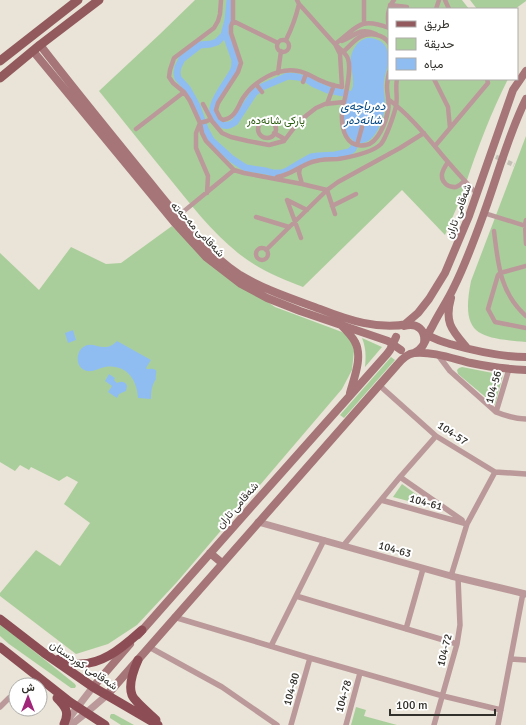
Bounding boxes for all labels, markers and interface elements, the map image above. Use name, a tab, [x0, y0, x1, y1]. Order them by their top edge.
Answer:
legend	[388, 8, 518, 80]
text: طريق	[424, 17, 450, 32]
text: حديقة	[424, 37, 454, 52]
text: مياه	[424, 57, 443, 72]
water label: دەریاچەی شانەدەر	[340, 99, 386, 128]
park label: پارکی شانەدەر	[246, 114, 305, 128]
street label: شەقامی تاران	[443, 182, 475, 240]
street label: شەقامی مەحەتە	[168, 199, 228, 260]
street label: 104-56	[483, 369, 504, 405]
street label: 104-57	[435, 419, 470, 448]
street label: شەقامی تاران	[214, 479, 261, 531]
street label: 104-61	[408, 492, 444, 513]
street label: 104-63	[377, 539, 413, 560]
street label: 104-72	[434, 632, 455, 668]
street label: شەقامی کوردستان	[47, 638, 120, 693]
street label: 104-80	[281, 671, 302, 707]
north arrow	[8, 677, 48, 717]
street label: 104-78	[333, 678, 354, 714]
text: ش	[21, 681, 35, 694]
scale bar	[390, 691, 495, 717]
text: 100 m	[396, 698, 428, 713]

